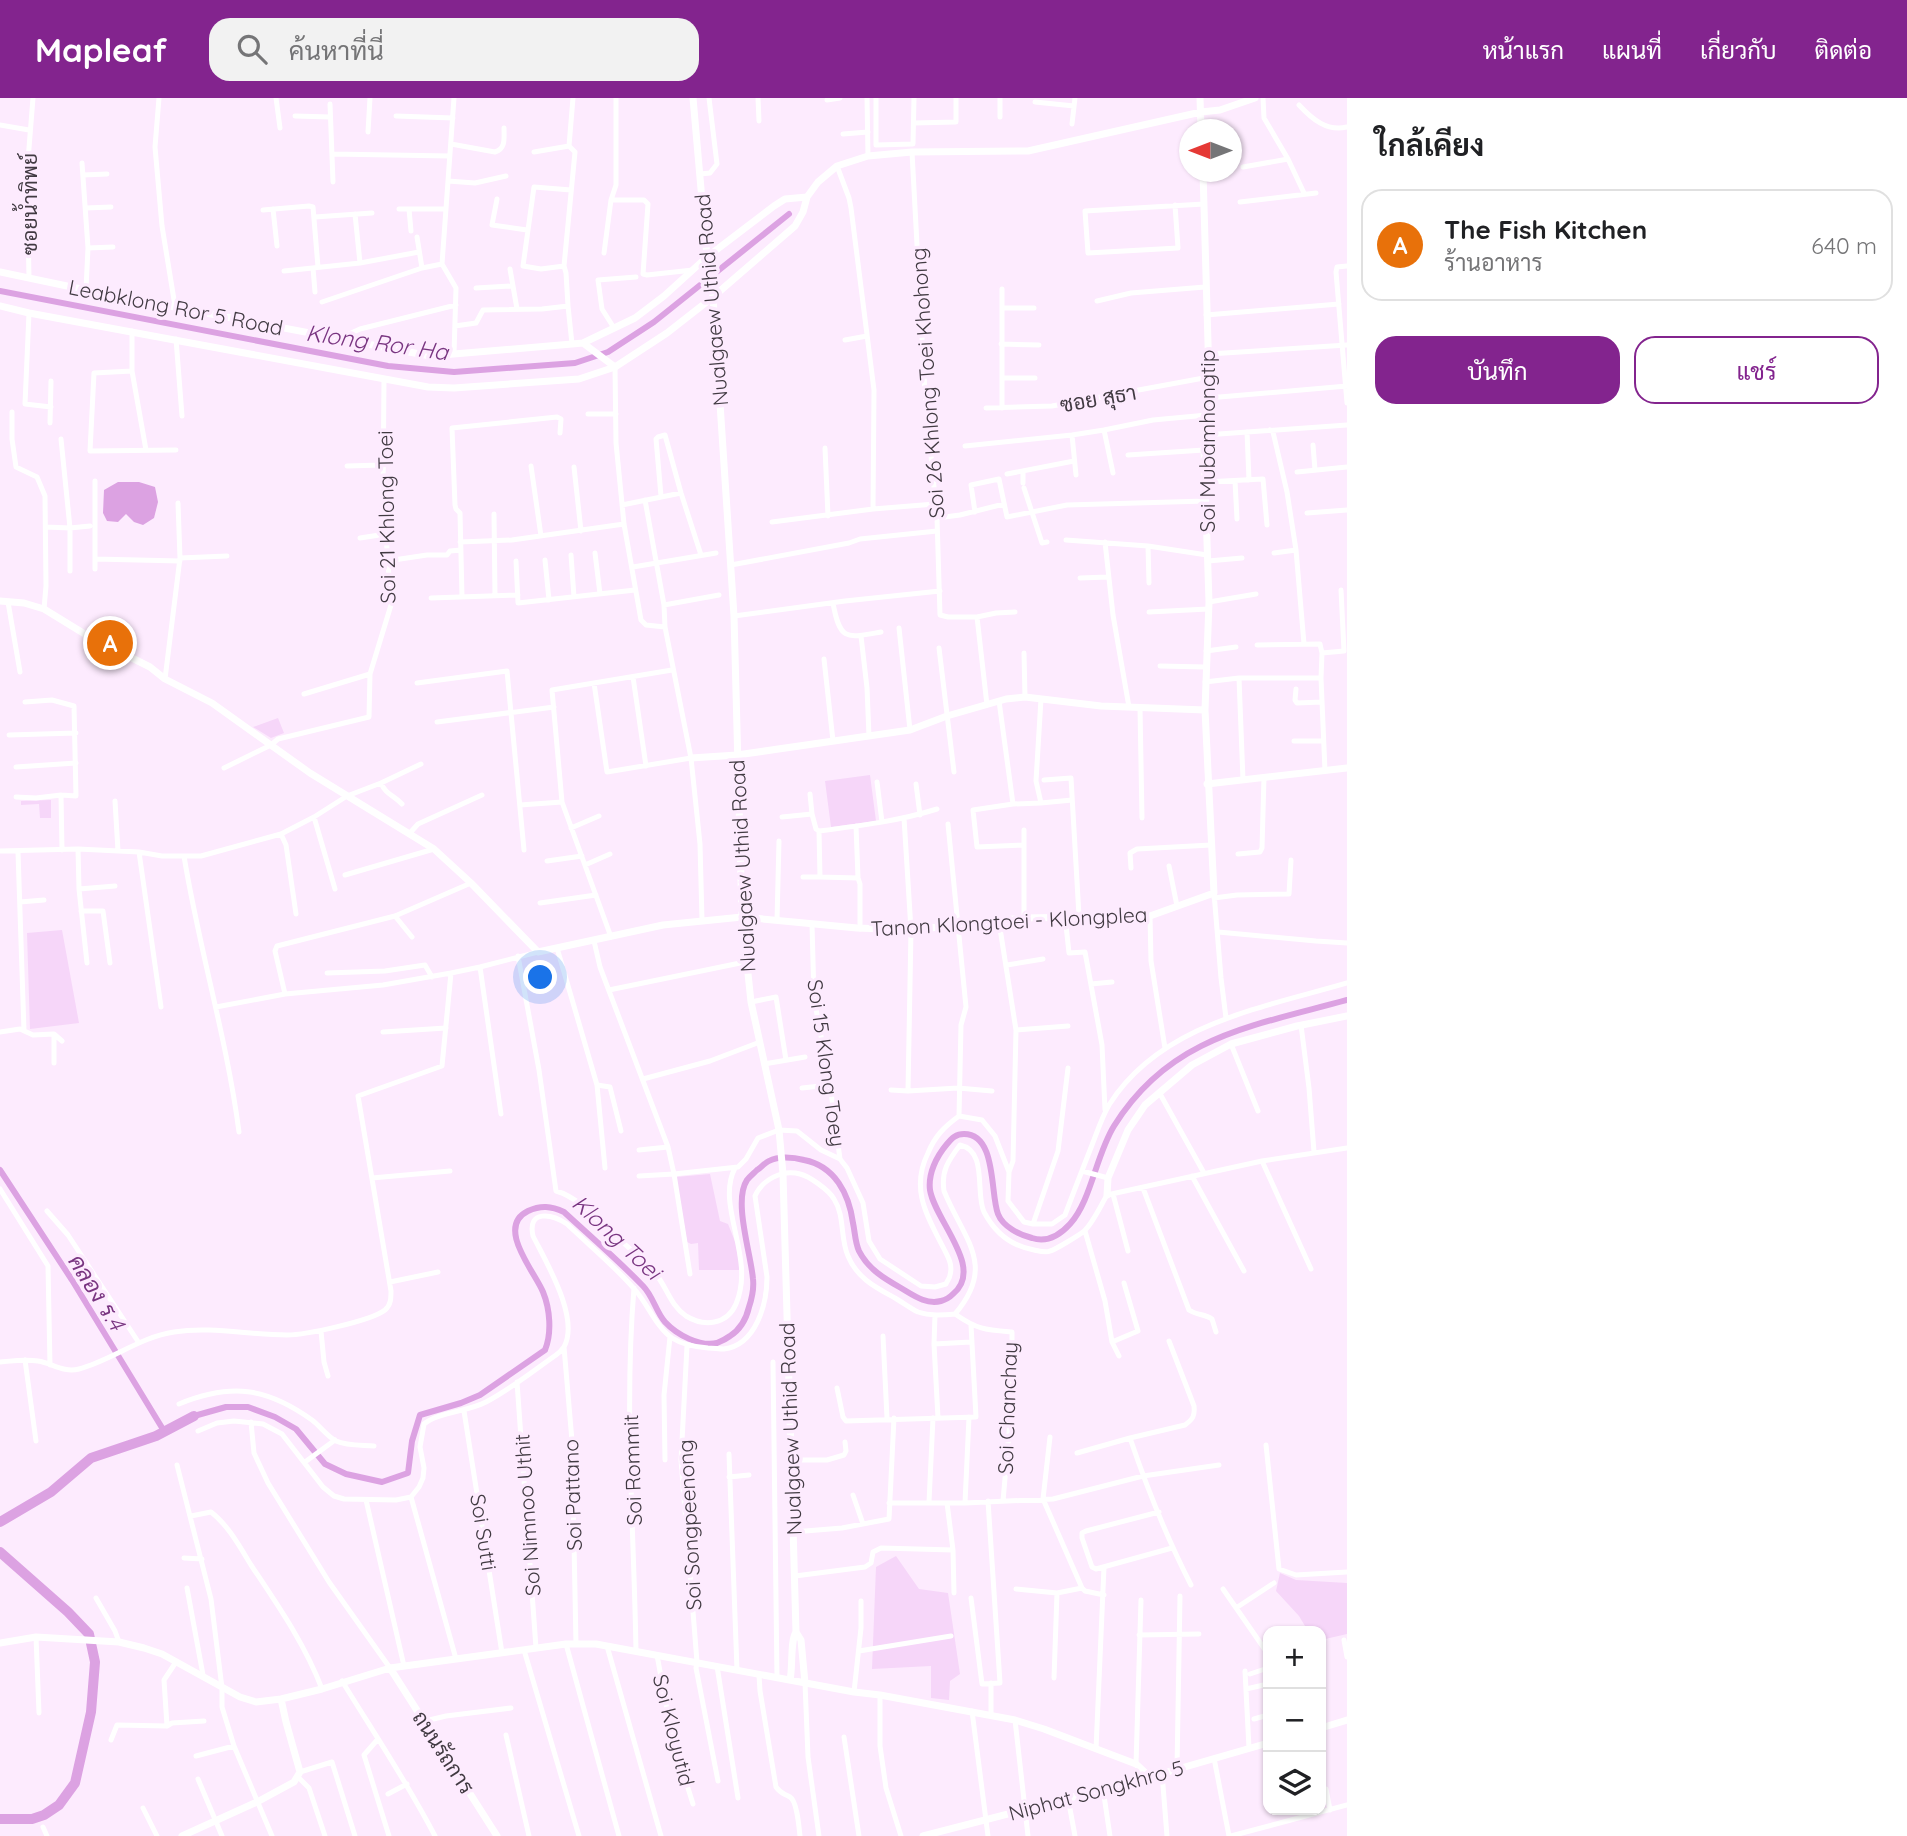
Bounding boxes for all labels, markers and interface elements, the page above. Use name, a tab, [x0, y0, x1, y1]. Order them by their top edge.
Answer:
search box	[209, 18, 699, 81]
text: Mapleaf	[35, 29, 167, 70]
icon: search	[233, 30, 271, 68]
text: ค้นหาที่นี่	[289, 34, 384, 67]
text: หน้าแรก	[1483, 35, 1564, 65]
text: แผนที่	[1602, 35, 1662, 65]
text: เกี่ยวกับ	[1700, 35, 1777, 65]
text: ติดต่อ	[1815, 35, 1872, 65]
north arrow	[1179, 119, 1242, 182]
text: ใกล้เคียง	[1375, 126, 1484, 164]
street label: ซอยน้ำทิพย์	[12, 153, 42, 255]
street label: Nualgaew Uthid Road	[689, 193, 733, 407]
text: The Fish Kitchen	[1444, 213, 1647, 246]
text: A	[1393, 231, 1407, 260]
text: 640 m	[1811, 231, 1877, 260]
street label: Soi 26 Khlong Toei Khohong	[905, 247, 949, 519]
text: ร้านอาหาร	[1444, 248, 1543, 277]
street label: Leabklong Ror 5 Road	[67, 273, 285, 341]
water label: Klong Ror Ha	[304, 318, 451, 366]
button: บันทึก	[1375, 336, 1620, 404]
button: แชร์	[1634, 336, 1879, 404]
street label: Soi Mubamhongtip	[1194, 350, 1220, 532]
street label: ซอย สุธา	[1058, 379, 1138, 419]
street label: Soi 21 Khlong Toei	[371, 430, 401, 604]
pin: A	[87, 617, 133, 669]
street label: Nualgaew Uthid Road	[723, 759, 761, 973]
street label: Tanon Klongtoei - Klongplea	[870, 901, 1148, 941]
your location	[523, 960, 557, 994]
street label: Soi 15 Klong Toey	[802, 978, 852, 1148]
water label: Klong Toei	[566, 1188, 670, 1288]
water label: คลอง ร.4	[62, 1249, 133, 1337]
street label: Nualgaew Uthid Road	[773, 1322, 807, 1536]
street label: Soi Chanchay	[992, 1341, 1022, 1475]
street label: Soi Rommit	[617, 1414, 647, 1526]
street label: Soi Nimnoo Uthit	[508, 1433, 546, 1597]
street label: Soi Pattano	[557, 1439, 587, 1551]
street label: Soi Songpeenong	[672, 1439, 706, 1611]
street label: Soi Sutti	[465, 1492, 503, 1572]
map controls	[1263, 1626, 1326, 1815]
button: +	[1263, 1626, 1326, 1689]
street label: Soi Kloyutid	[648, 1671, 700, 1789]
button: −	[1263, 1689, 1326, 1752]
street label: ถนนรัถการ	[408, 1706, 480, 1798]
button: layers	[1263, 1752, 1326, 1815]
street label: Niphat Songkhro 5	[1006, 1754, 1186, 1826]

